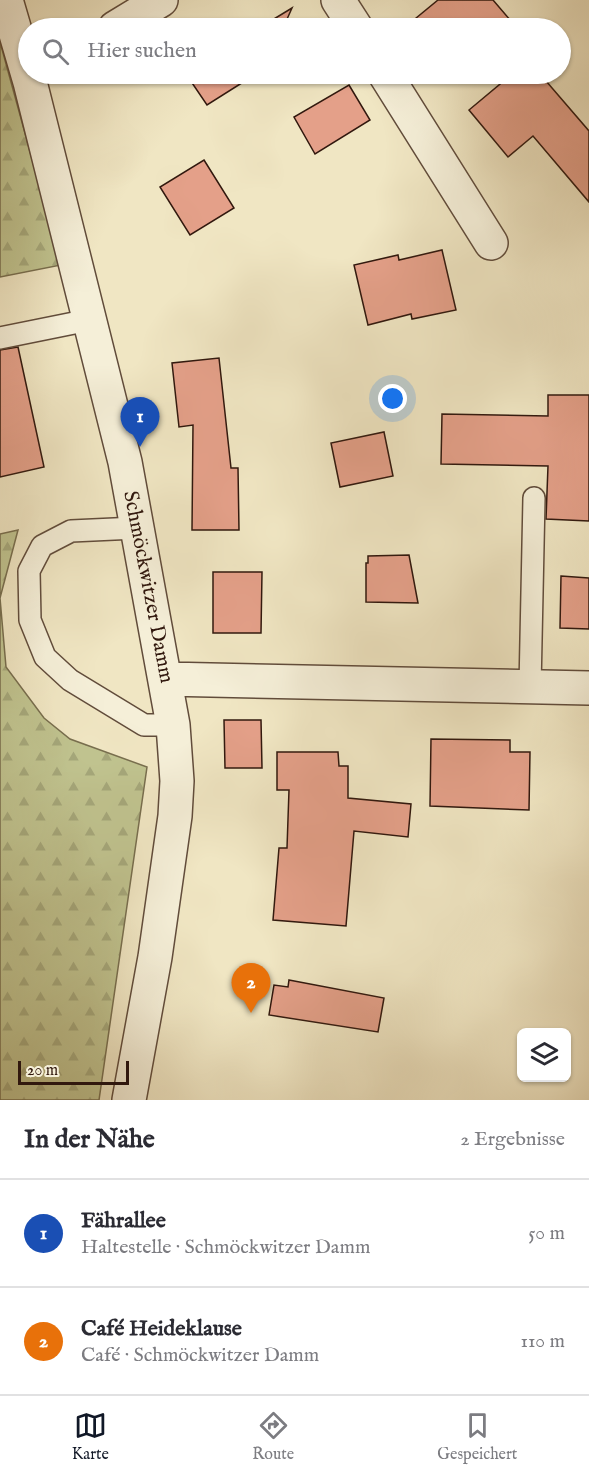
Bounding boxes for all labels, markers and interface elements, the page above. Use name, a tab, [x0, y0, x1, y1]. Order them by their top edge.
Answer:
search box	[18, 18, 571, 84]
icon: search	[39, 35, 72, 68]
text: Hier suchen	[87, 37, 197, 65]
your location	[378, 384, 407, 413]
pin: 1	[120, 398, 160, 447]
street label: Schmöckwitzer Damm	[116, 489, 180, 685]
pin: 2	[232, 964, 270, 1013]
map controls	[517, 1028, 571, 1082]
button: layers	[517, 1028, 571, 1082]
scale bar	[18, 1058, 129, 1086]
text: 20 m	[27, 1061, 58, 1081]
text: In der Nähe	[24, 1123, 155, 1156]
text: 2 Ergebnisse	[460, 1127, 565, 1152]
text: Fährallee	[81, 1207, 166, 1235]
text: 1	[40, 1221, 47, 1246]
text: 50 m	[528, 1221, 565, 1246]
text: Haltestelle · Schmöckwitzer Damm	[81, 1235, 370, 1260]
text: Café Heideklause	[81, 1315, 242, 1343]
text: 2	[39, 1329, 48, 1354]
text: 110 m	[521, 1329, 565, 1354]
text: Café · Schmöckwitzer Damm	[81, 1343, 319, 1368]
tab: Karte	[72, 1409, 109, 1465]
tab: Route	[252, 1409, 294, 1465]
tab: Gespeichert	[437, 1409, 517, 1465]

